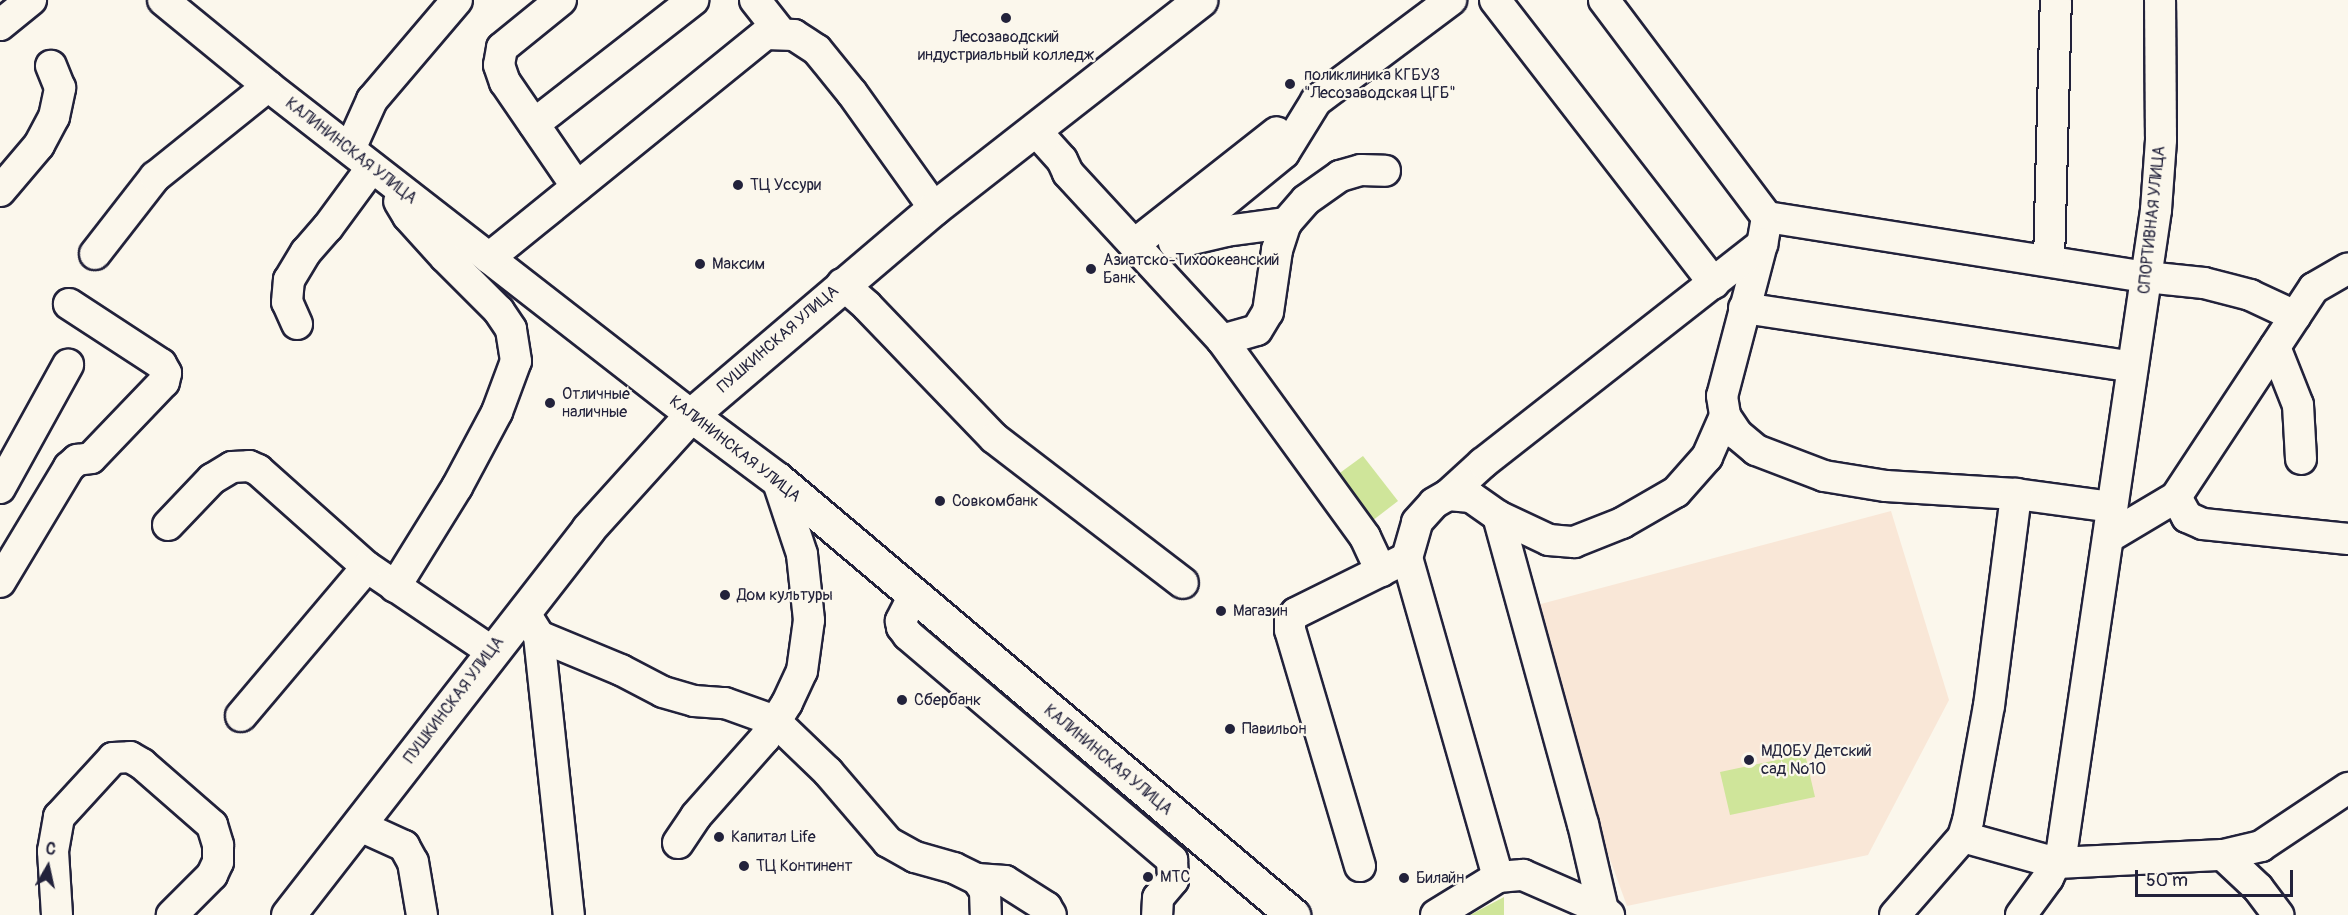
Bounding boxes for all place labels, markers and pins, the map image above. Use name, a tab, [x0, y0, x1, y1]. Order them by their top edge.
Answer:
marker: Лесозаводский индустриальный колледж	[999, 11, 1013, 25]
place label: Лесозаводский индустриальный колледж	[918, 27, 1094, 65]
place label: поликлиника КГБУЗ "Лесозаводская ЦГБ"	[1304, 65, 1456, 103]
marker: поликлиника КГБУЗ "Лесозаводская ЦГБ"	[1281, 75, 1299, 93]
place label: ТЦ Уссури	[750, 175, 821, 195]
marker: ТЦ Уссури	[731, 178, 745, 192]
place label: Азиатско-Тихоокеанский Банк	[1103, 250, 1279, 288]
place label: Максим	[712, 254, 765, 274]
marker: Максим	[693, 257, 707, 271]
marker: Азиатско-Тихоокеанский Банк	[1084, 262, 1098, 276]
place label: Отличные наличные	[562, 384, 630, 422]
marker: Отличные наличные	[543, 396, 557, 410]
place label: Совкомбанк	[952, 491, 1039, 511]
marker: Совкомбанк	[933, 494, 947, 508]
place label: Дом культуры	[737, 585, 833, 605]
marker: Дом культуры	[718, 588, 732, 602]
place label: Магазин	[1233, 601, 1288, 621]
marker: Магазин	[1214, 604, 1228, 618]
place label: Сбербанк	[914, 690, 981, 710]
marker: Сбербанк	[895, 693, 909, 707]
place label: Павильон	[1242, 719, 1306, 739]
marker: Павильон	[1223, 722, 1237, 736]
place label: МДОБУ Детский сад №10	[1761, 741, 1872, 779]
marker: МДОБУ Детский сад №10	[1742, 753, 1756, 767]
place label: Капитал Life	[731, 827, 816, 847]
marker: Капитал Life	[712, 830, 726, 844]
place label: ТЦ Континент	[756, 856, 852, 876]
marker: ТЦ Континент	[737, 859, 751, 873]
place label: МТС	[1160, 867, 1190, 887]
place label: Билайн	[1416, 868, 1464, 888]
marker: МТС	[1141, 870, 1155, 884]
marker: Билайн	[1397, 871, 1411, 885]

